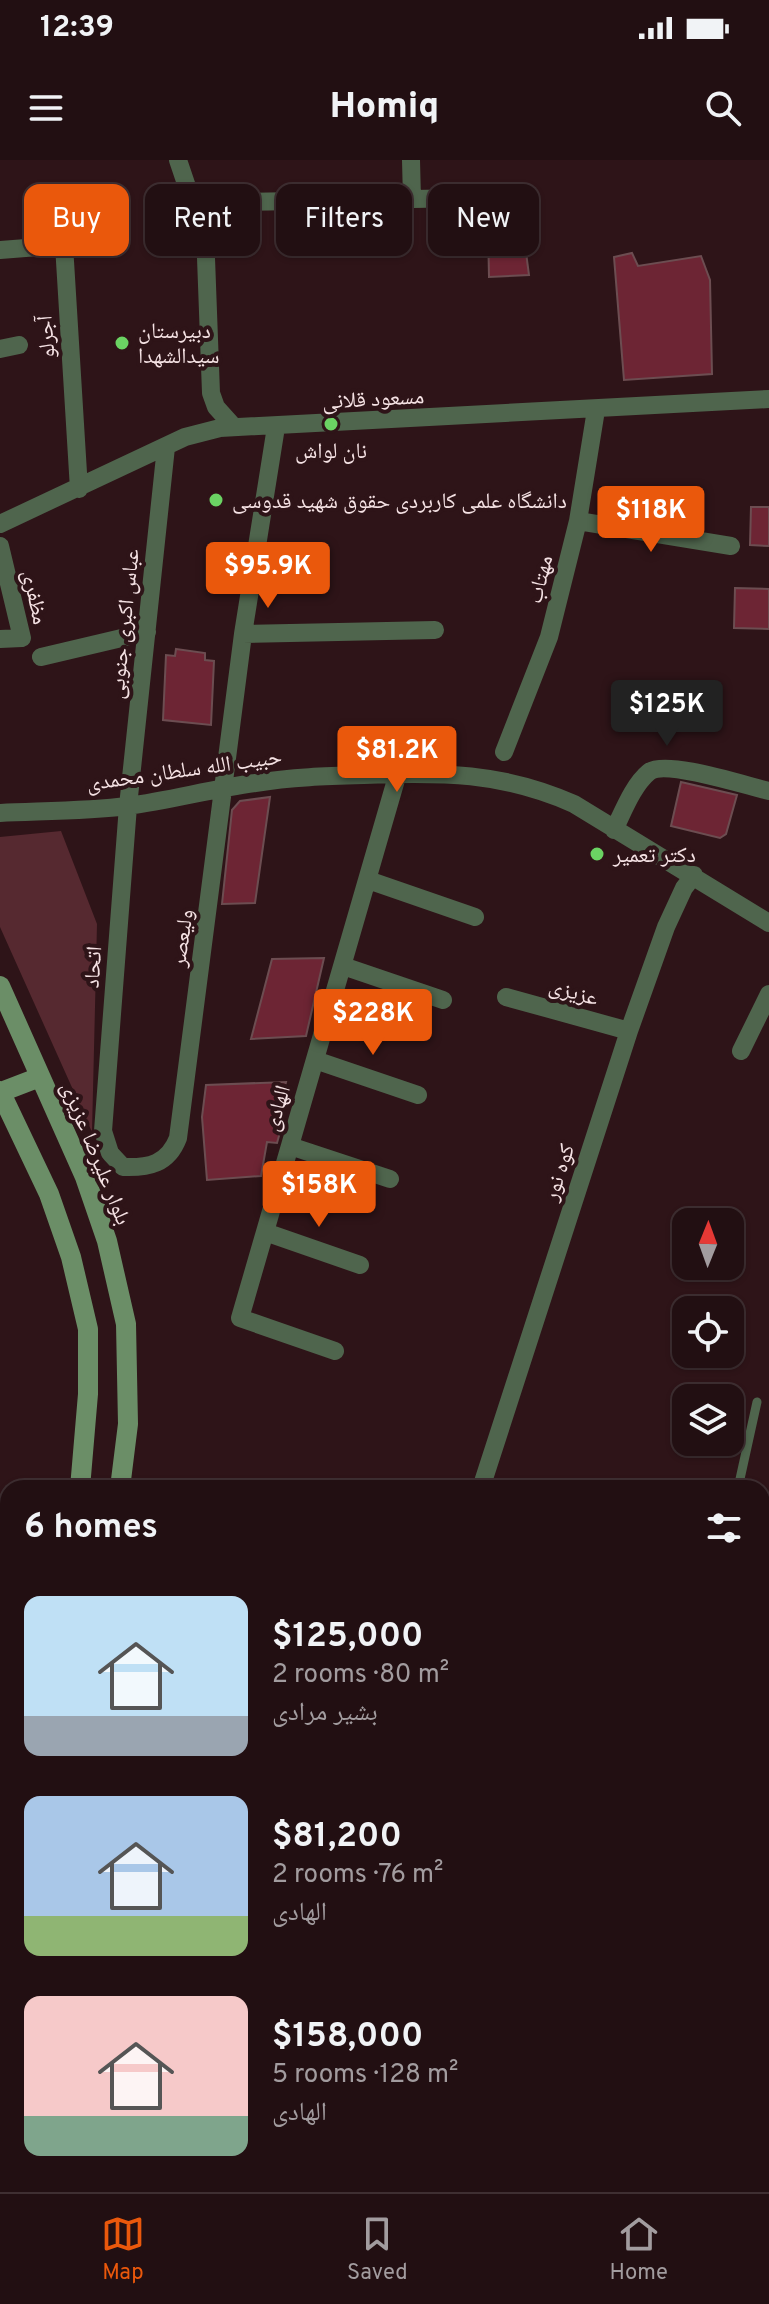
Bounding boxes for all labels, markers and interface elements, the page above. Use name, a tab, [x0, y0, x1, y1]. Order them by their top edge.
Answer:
text: 12:39	[40, 10, 114, 47]
text: Homiq	[330, 85, 439, 131]
icon: menu	[24, 86, 68, 130]
icon: search	[701, 86, 745, 130]
chip: Buy	[24, 184, 129, 256]
chip: Rent	[145, 184, 260, 256]
chip: Filters	[276, 184, 412, 256]
chip: New	[428, 184, 539, 256]
street label: آجرلو	[32, 314, 62, 359]
place label: دبيرستان سیدالشهدا	[138, 319, 219, 371]
marker: دبيرستان سیدالشهدا	[113, 334, 131, 352]
street label: مسعود قلانی	[321, 384, 425, 417]
marker: نان لواش	[322, 415, 340, 433]
place label: نان لواش	[295, 439, 367, 466]
pin: $118K	[595, 486, 707, 554]
place label: دانشگاه علمی کاربردی حقوق شهید قدوسی	[232, 489, 567, 516]
marker: دانشگاه علمی کاربردی حقوق شهید قدوسی	[207, 491, 225, 509]
text: $118K	[615, 495, 687, 528]
pin: $95.9K	[203, 542, 333, 610]
street label: عباس اکبری جنوبی	[104, 548, 147, 701]
text: $95.9K	[224, 551, 312, 584]
street label: مهتاب	[522, 553, 560, 607]
street label: مظفری	[15, 568, 52, 627]
pin: $125K	[611, 680, 723, 748]
text: $125K	[629, 689, 705, 722]
pin: $81.2K	[332, 726, 462, 794]
text: $81.2K	[355, 735, 439, 768]
street label: حبیب الله سلطان محمدی	[85, 744, 284, 799]
place label: دکتر تعمیر	[612, 843, 696, 870]
marker: دکتر تعمیر	[588, 845, 606, 863]
street label: ولیعصر	[166, 908, 201, 970]
street label: اتحاد	[80, 945, 109, 989]
street label: عزیزی	[546, 974, 601, 1013]
pin: $228K	[317, 989, 429, 1057]
text: $228K	[332, 998, 414, 1031]
street label: بلوار علیرضا عزیزی	[54, 1078, 136, 1229]
street label: الهادی	[259, 1083, 298, 1135]
street label: کوه نور	[538, 1141, 582, 1206]
pin: $158K	[263, 1161, 375, 1229]
text: $158K	[281, 1170, 357, 1203]
north arrow	[672, 1208, 744, 1280]
map controls	[672, 1208, 744, 1456]
button: locate	[672, 1296, 744, 1368]
button: layers	[672, 1384, 744, 1456]
icon: filters	[702, 1506, 746, 1550]
text: 6 homes	[24, 1507, 158, 1550]
text: $125,000	[272, 1616, 423, 1659]
icon: home	[88, 1628, 184, 1724]
text: 2 rooms · 80 m²	[272, 1659, 449, 1692]
text: بشیر مرادی	[272, 1697, 378, 1730]
text: $81,200	[272, 1816, 402, 1859]
icon: home	[88, 1828, 184, 1924]
text: 2 rooms · 76 m²	[272, 1859, 444, 1892]
text: الهادی	[272, 1897, 327, 1930]
text: $158,000	[272, 2016, 423, 2059]
icon: home	[88, 2028, 184, 2124]
text: 5 rooms · 128 m²	[272, 2059, 459, 2092]
text: الهادی	[272, 2097, 327, 2130]
tab: Map	[101, 2212, 145, 2287]
tab: Saved	[347, 2212, 408, 2287]
tab: Home	[610, 2212, 668, 2287]

